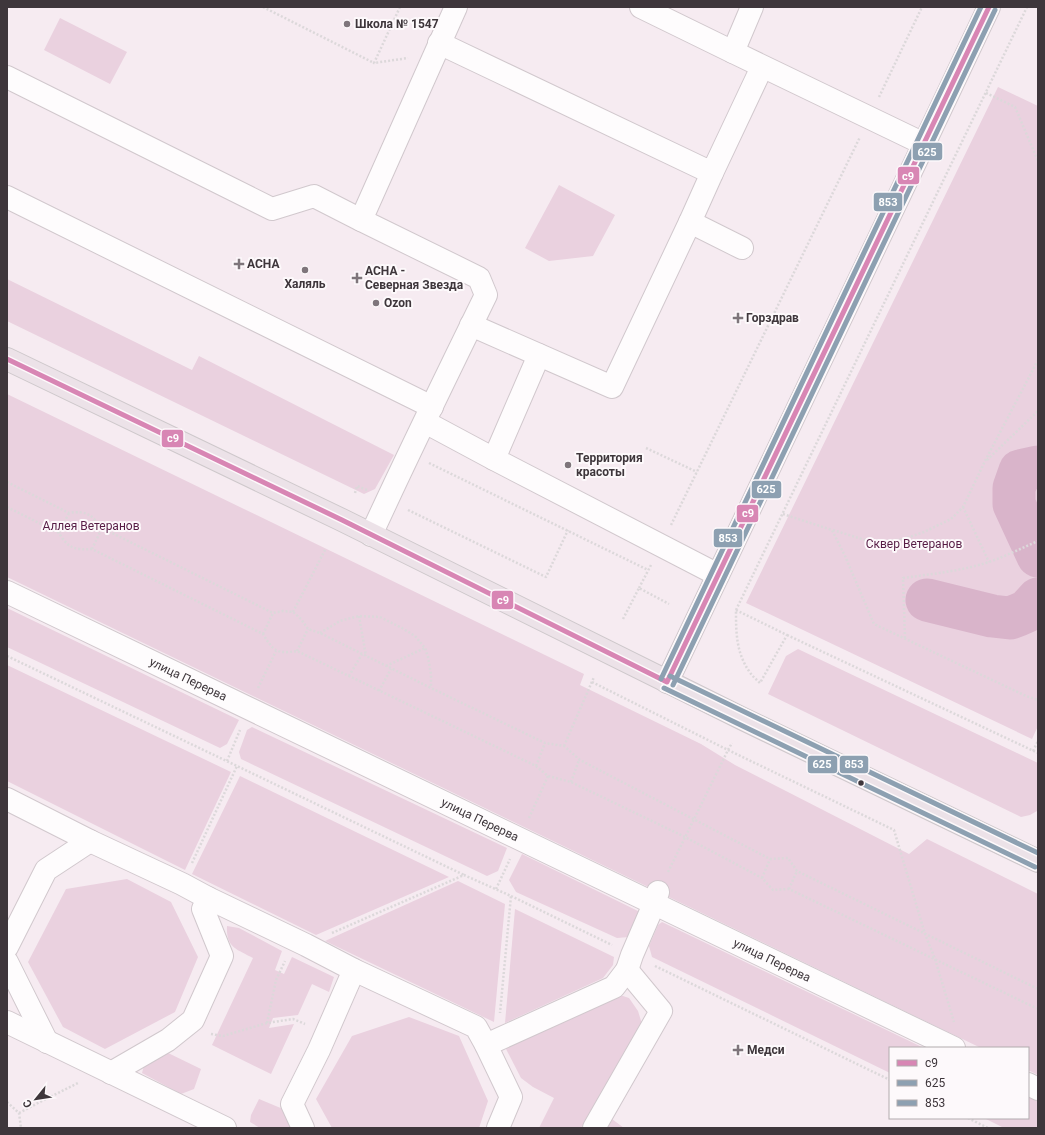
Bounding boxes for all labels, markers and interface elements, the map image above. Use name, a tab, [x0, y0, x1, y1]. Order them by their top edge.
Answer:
place label: Школа № 1547	[355, 17, 439, 31]
marker: Школа № 1547	[342, 19, 352, 29]
line badge: 625	[912, 142, 943, 161]
text: 625	[918, 146, 936, 159]
line badge: с9	[897, 166, 920, 185]
text: с9	[902, 170, 914, 183]
line badge: 853	[873, 192, 903, 212]
text: 853	[879, 196, 897, 209]
place label: АСНА	[247, 257, 280, 271]
marker: АСНА	[234, 259, 244, 269]
place label: АСНА - Северная Звезда	[365, 264, 464, 292]
marker: Халяль	[300, 265, 310, 275]
marker: АСНА - Северная Звезда	[352, 273, 362, 283]
place label: Халяль	[284, 277, 326, 291]
place label: Ozon	[384, 296, 412, 310]
marker: Ozon	[371, 298, 381, 308]
place label: Горздрав	[746, 311, 799, 325]
marker: Горздрав	[733, 313, 743, 323]
line badge: с9	[161, 429, 184, 448]
text: с9	[167, 432, 179, 445]
place label: Территория красоты	[576, 451, 643, 479]
marker: Территория красоты	[563, 460, 573, 470]
line badge: 625	[751, 480, 782, 499]
text: 625	[757, 483, 775, 496]
line badge: с9	[736, 504, 759, 523]
text: с9	[742, 507, 754, 520]
park label: Аллея Ветеранов	[42, 519, 140, 533]
line badge: 853	[713, 528, 743, 548]
text: 853	[719, 532, 737, 545]
park label: Сквер Ветеранов	[866, 537, 962, 551]
line badge: с9	[491, 590, 514, 610]
text: с9	[497, 594, 509, 607]
street label: улица Перерва	[147, 655, 229, 704]
line badge: 625	[807, 755, 838, 774]
line badge: 853	[839, 755, 869, 774]
text: 625	[813, 758, 831, 771]
text: 853	[845, 758, 863, 771]
unlabelled marker	[856, 778, 866, 788]
street label: улица Перерва	[439, 795, 521, 844]
street label: улица Перерва	[731, 936, 813, 985]
place label: Медси	[747, 1043, 785, 1057]
marker: Медси	[732, 1044, 744, 1056]
legend	[889, 1047, 1029, 1119]
text: с9	[925, 1056, 938, 1070]
text: 625	[925, 1076, 945, 1090]
north arrow	[16, 1079, 56, 1119]
text: 853	[925, 1096, 945, 1110]
text: С	[20, 1097, 35, 1110]

